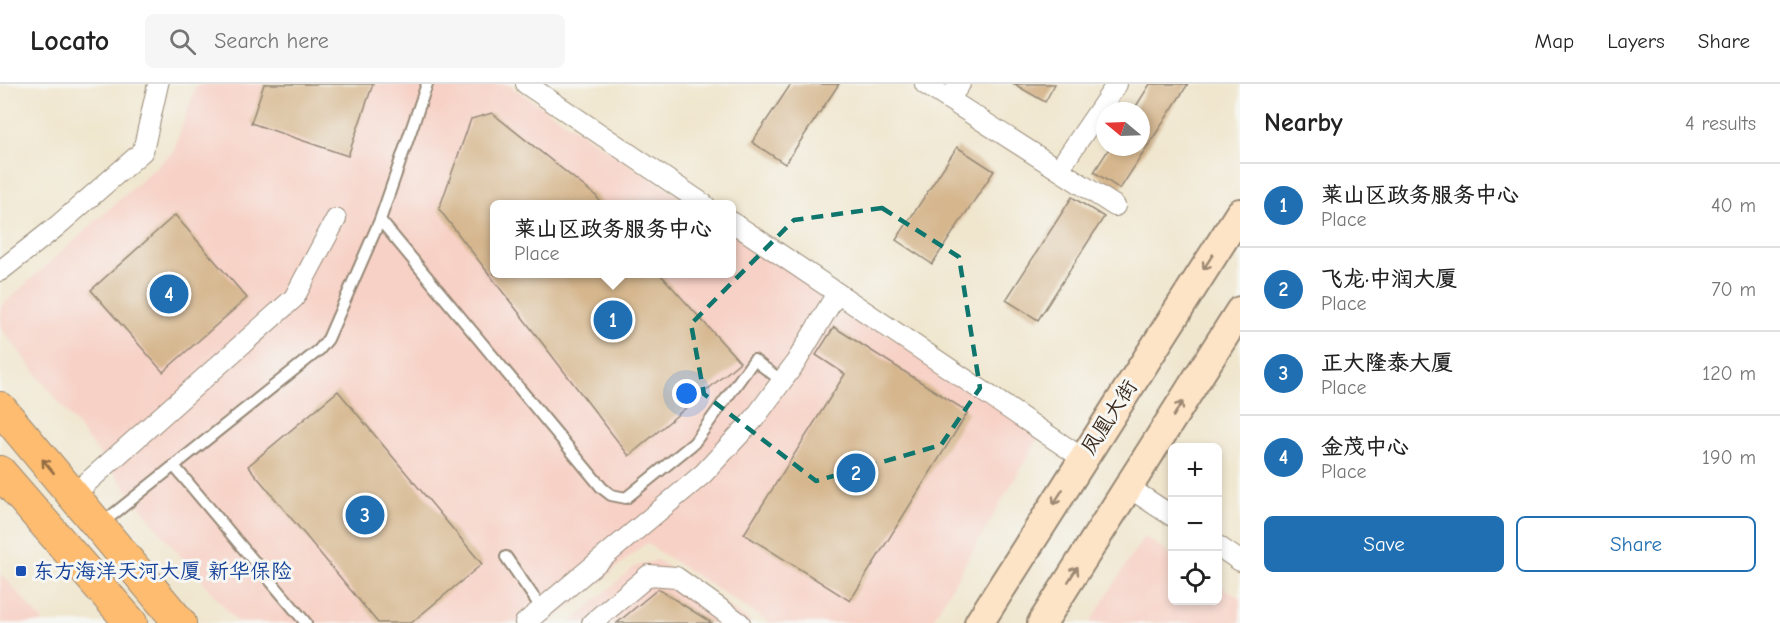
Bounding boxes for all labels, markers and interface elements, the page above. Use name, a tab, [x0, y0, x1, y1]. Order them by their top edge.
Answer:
search box	[145, 14, 565, 68]
text: Locato	[30, 25, 109, 57]
icon: search	[166, 25, 199, 58]
text: Search here	[214, 28, 329, 54]
text: Map	[1535, 29, 1574, 53]
text: Layers	[1607, 29, 1665, 53]
text: Share	[1698, 29, 1750, 53]
north arrow	[1096, 102, 1150, 156]
text: Nearby	[1264, 108, 1343, 138]
text: 4 results	[1685, 112, 1756, 135]
text: 莱山区政务服务中心	[1321, 182, 1519, 208]
text: 1	[1280, 194, 1287, 217]
text: 40 m	[1711, 194, 1756, 217]
popup	[490, 200, 736, 278]
text: Place	[1321, 208, 1367, 231]
text: 莱山区政务服务中心	[514, 216, 712, 242]
text: Place	[514, 242, 560, 265]
one-way arrow	[1202, 253, 1214, 270]
text: 飞龙·中润大厦	[1321, 266, 1457, 292]
pin: 4	[150, 272, 188, 316]
text: 2	[1279, 278, 1288, 301]
text: 70 m	[1711, 278, 1756, 301]
text: Place	[1321, 292, 1367, 315]
pin: 1	[594, 298, 632, 342]
text: 正大隆泰大厦	[1321, 350, 1453, 376]
text: 3	[1279, 362, 1288, 385]
text: 120 m	[1702, 362, 1756, 385]
street label: 凤凰大街	[1076, 375, 1142, 459]
text: Place	[1321, 376, 1367, 399]
your location	[672, 379, 701, 408]
one-way arrow	[1172, 401, 1184, 418]
text: 金茂中心	[1321, 434, 1409, 460]
map controls	[1168, 443, 1222, 605]
button: +	[1168, 443, 1222, 497]
text: 4	[1279, 446, 1288, 469]
text: 190 m	[1702, 446, 1756, 469]
pin: 2	[836, 450, 876, 496]
one-way arrow	[41, 459, 55, 474]
text: Place	[1321, 460, 1367, 483]
one-way arrow	[1052, 488, 1064, 505]
pin: 3	[346, 492, 385, 538]
button: −	[1168, 497, 1222, 551]
button: Save	[1264, 516, 1504, 572]
button: Share	[1516, 516, 1756, 572]
button: locate	[1168, 551, 1222, 605]
place label: 东方海洋天河大厦 新华保险	[33, 559, 292, 583]
marker: 东方海洋天河大厦 新华保险	[14, 564, 28, 578]
one-way arrow	[1067, 565, 1080, 582]

